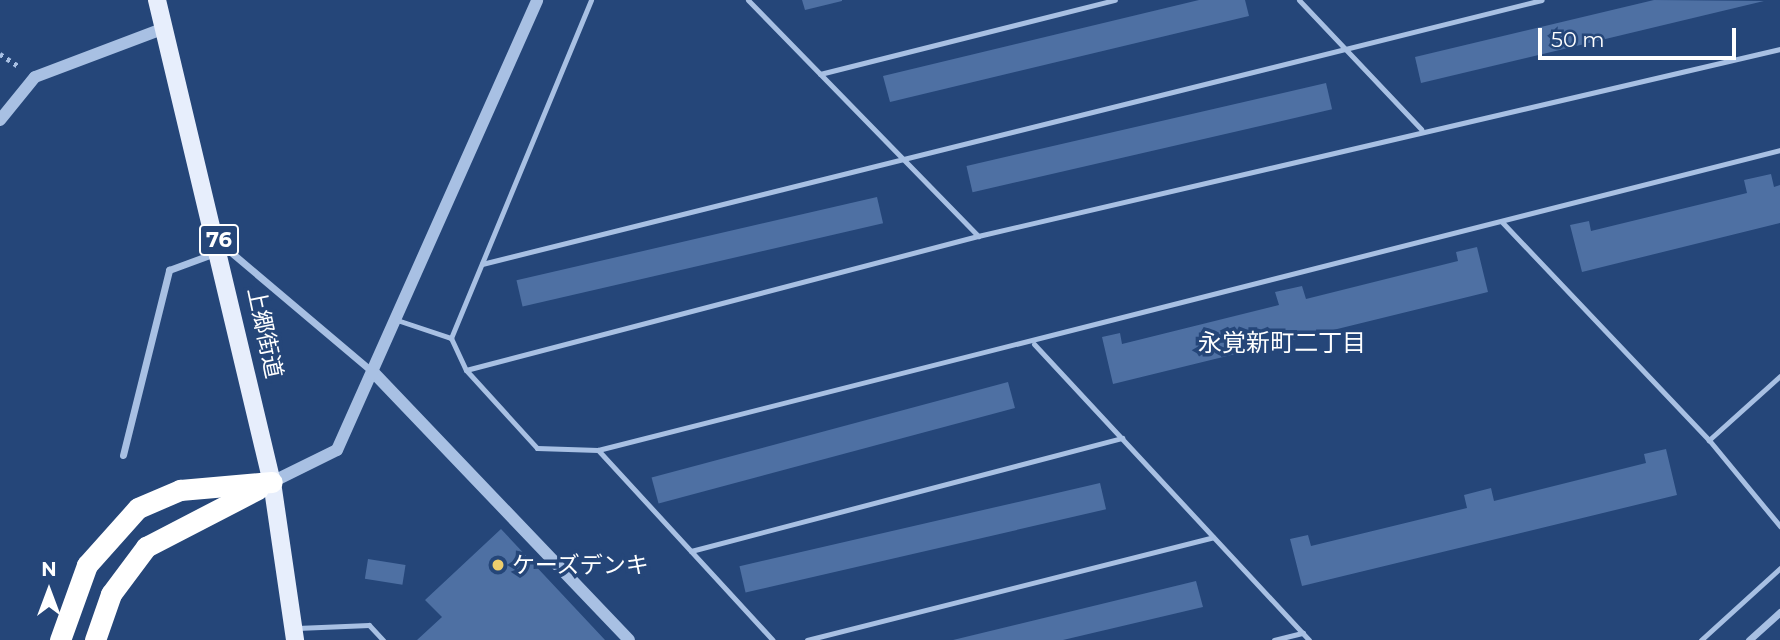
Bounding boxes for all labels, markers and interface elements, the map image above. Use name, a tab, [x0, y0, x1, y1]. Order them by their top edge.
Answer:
scale bar	[1542, 14, 1740, 58]
text: 50 m	[1551, 27, 1605, 52]
road number: 76	[198, 222, 240, 258]
street label: 上郷街道	[242, 285, 288, 381]
district label: 永覚新町二丁目	[1198, 329, 1366, 357]
place label: ケーズデンキ	[512, 551, 650, 579]
north arrow	[14, 556, 84, 626]
marker: ケーズデンキ	[490, 557, 506, 573]
text: N	[41, 558, 57, 581]

